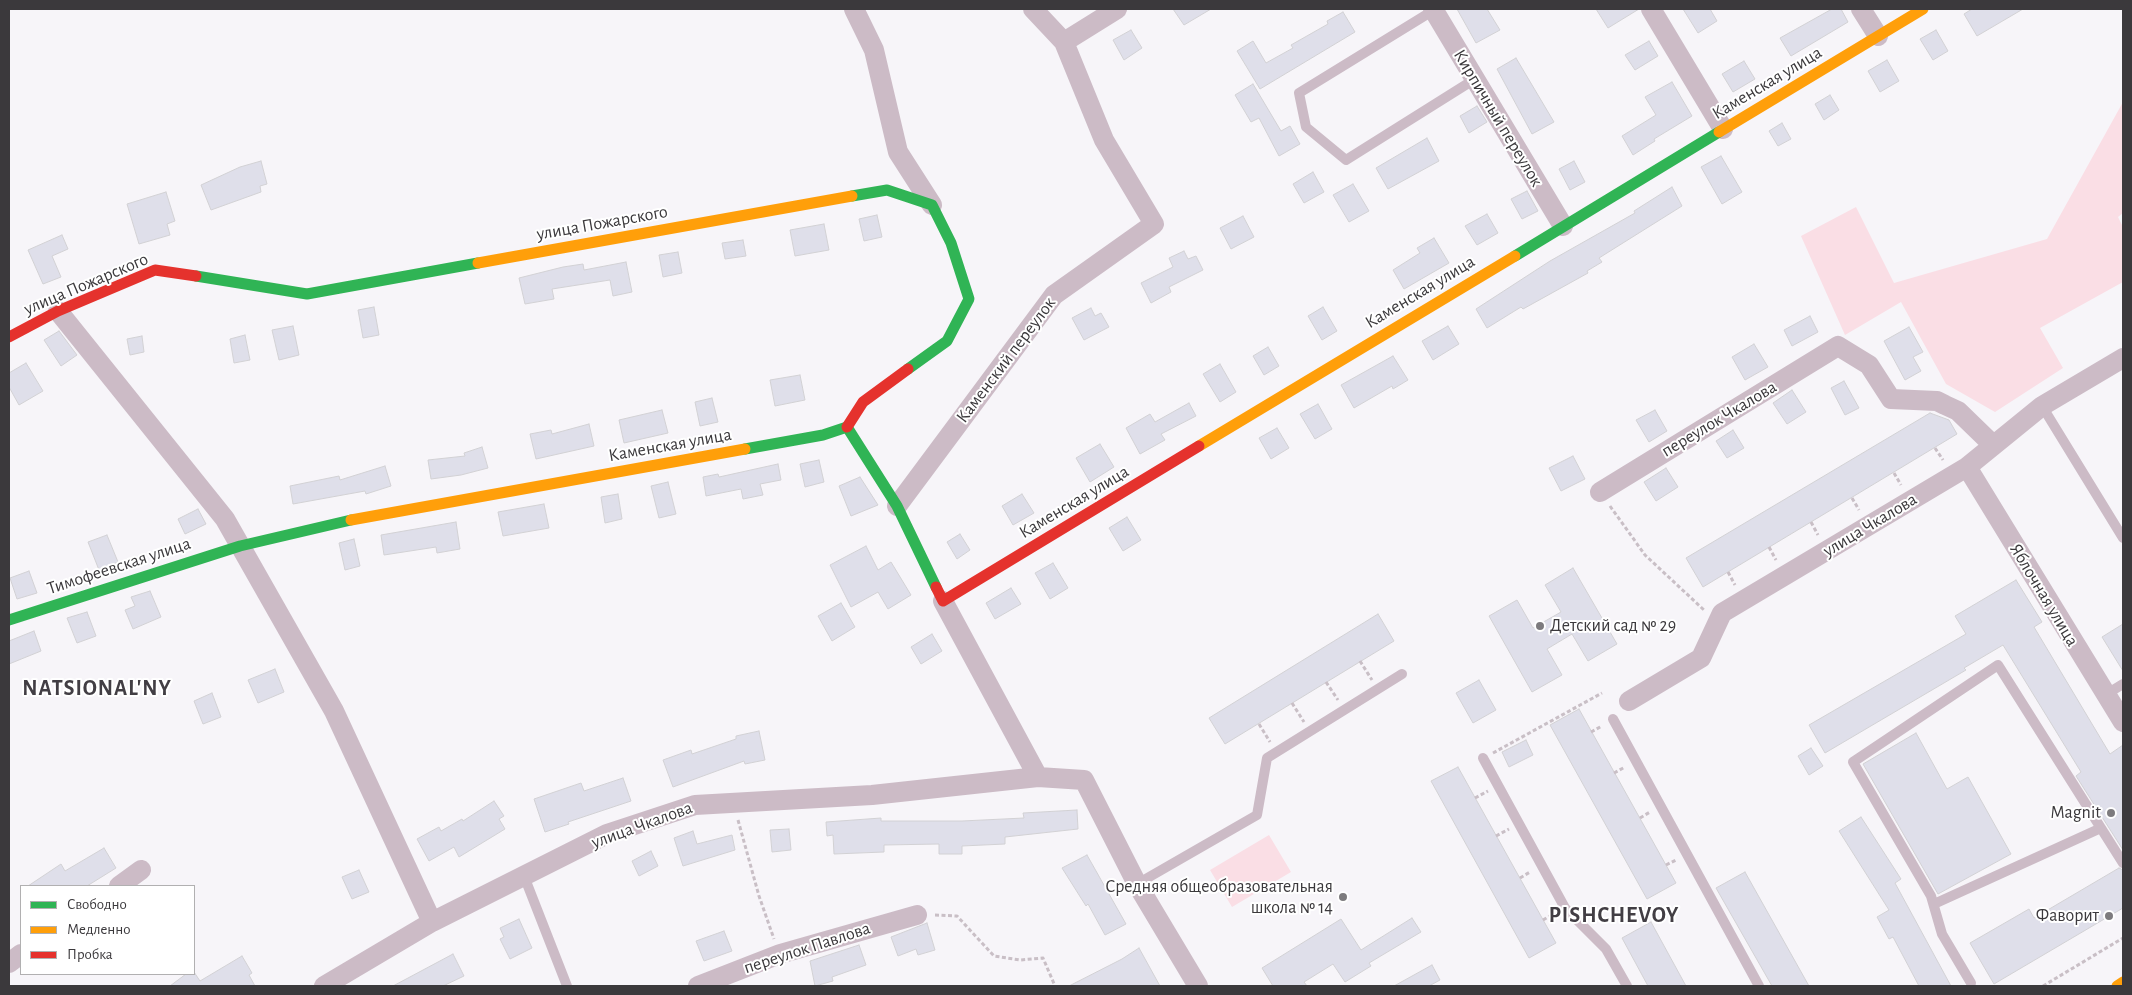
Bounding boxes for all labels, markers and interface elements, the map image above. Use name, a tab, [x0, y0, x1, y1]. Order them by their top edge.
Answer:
street label: Каменская улица	[1708, 42, 1826, 124]
street label: Кирпичный переулок	[1449, 46, 1547, 190]
street label: улица Пожарского	[535, 201, 669, 245]
street label: улица Пожарского	[21, 248, 151, 320]
street label: Каменская улица	[1361, 251, 1479, 333]
street label: Каменский переулок	[952, 293, 1060, 427]
street label: переулок Чкалова	[1657, 376, 1781, 462]
street label: Каменская улица	[607, 424, 733, 466]
street label: Каменская улица	[1015, 461, 1133, 543]
street label: улица Чкалова	[1819, 488, 1921, 562]
street label: Тимофеевская улица	[45, 533, 193, 599]
street label: Яблочная улица	[2005, 540, 2083, 650]
place label: Детский сад № 29	[1550, 615, 1676, 637]
marker: Детский сад № 29	[1534, 620, 1546, 632]
district label: NATSIONAL'NY	[21, 675, 173, 701]
street label: улица Чкалова	[589, 797, 695, 853]
place label: Magnit	[2051, 802, 2101, 824]
marker: Magnit	[2105, 807, 2117, 819]
place label: Средняя общеобразовательная школа № 14	[1105, 876, 1333, 919]
legend	[20, 885, 195, 975]
marker: Средняя общеобразовательная школа № 14	[1337, 891, 1349, 903]
text: Свободно	[67, 897, 127, 912]
district label: PISHCHEVOY	[1547, 902, 1681, 928]
place label: Фаворит	[2036, 905, 2099, 927]
marker: Фаворит	[2103, 910, 2115, 922]
street label: переулок Павлова	[741, 917, 873, 979]
text: Медленно	[67, 922, 131, 937]
text: Пробка	[67, 947, 113, 962]

